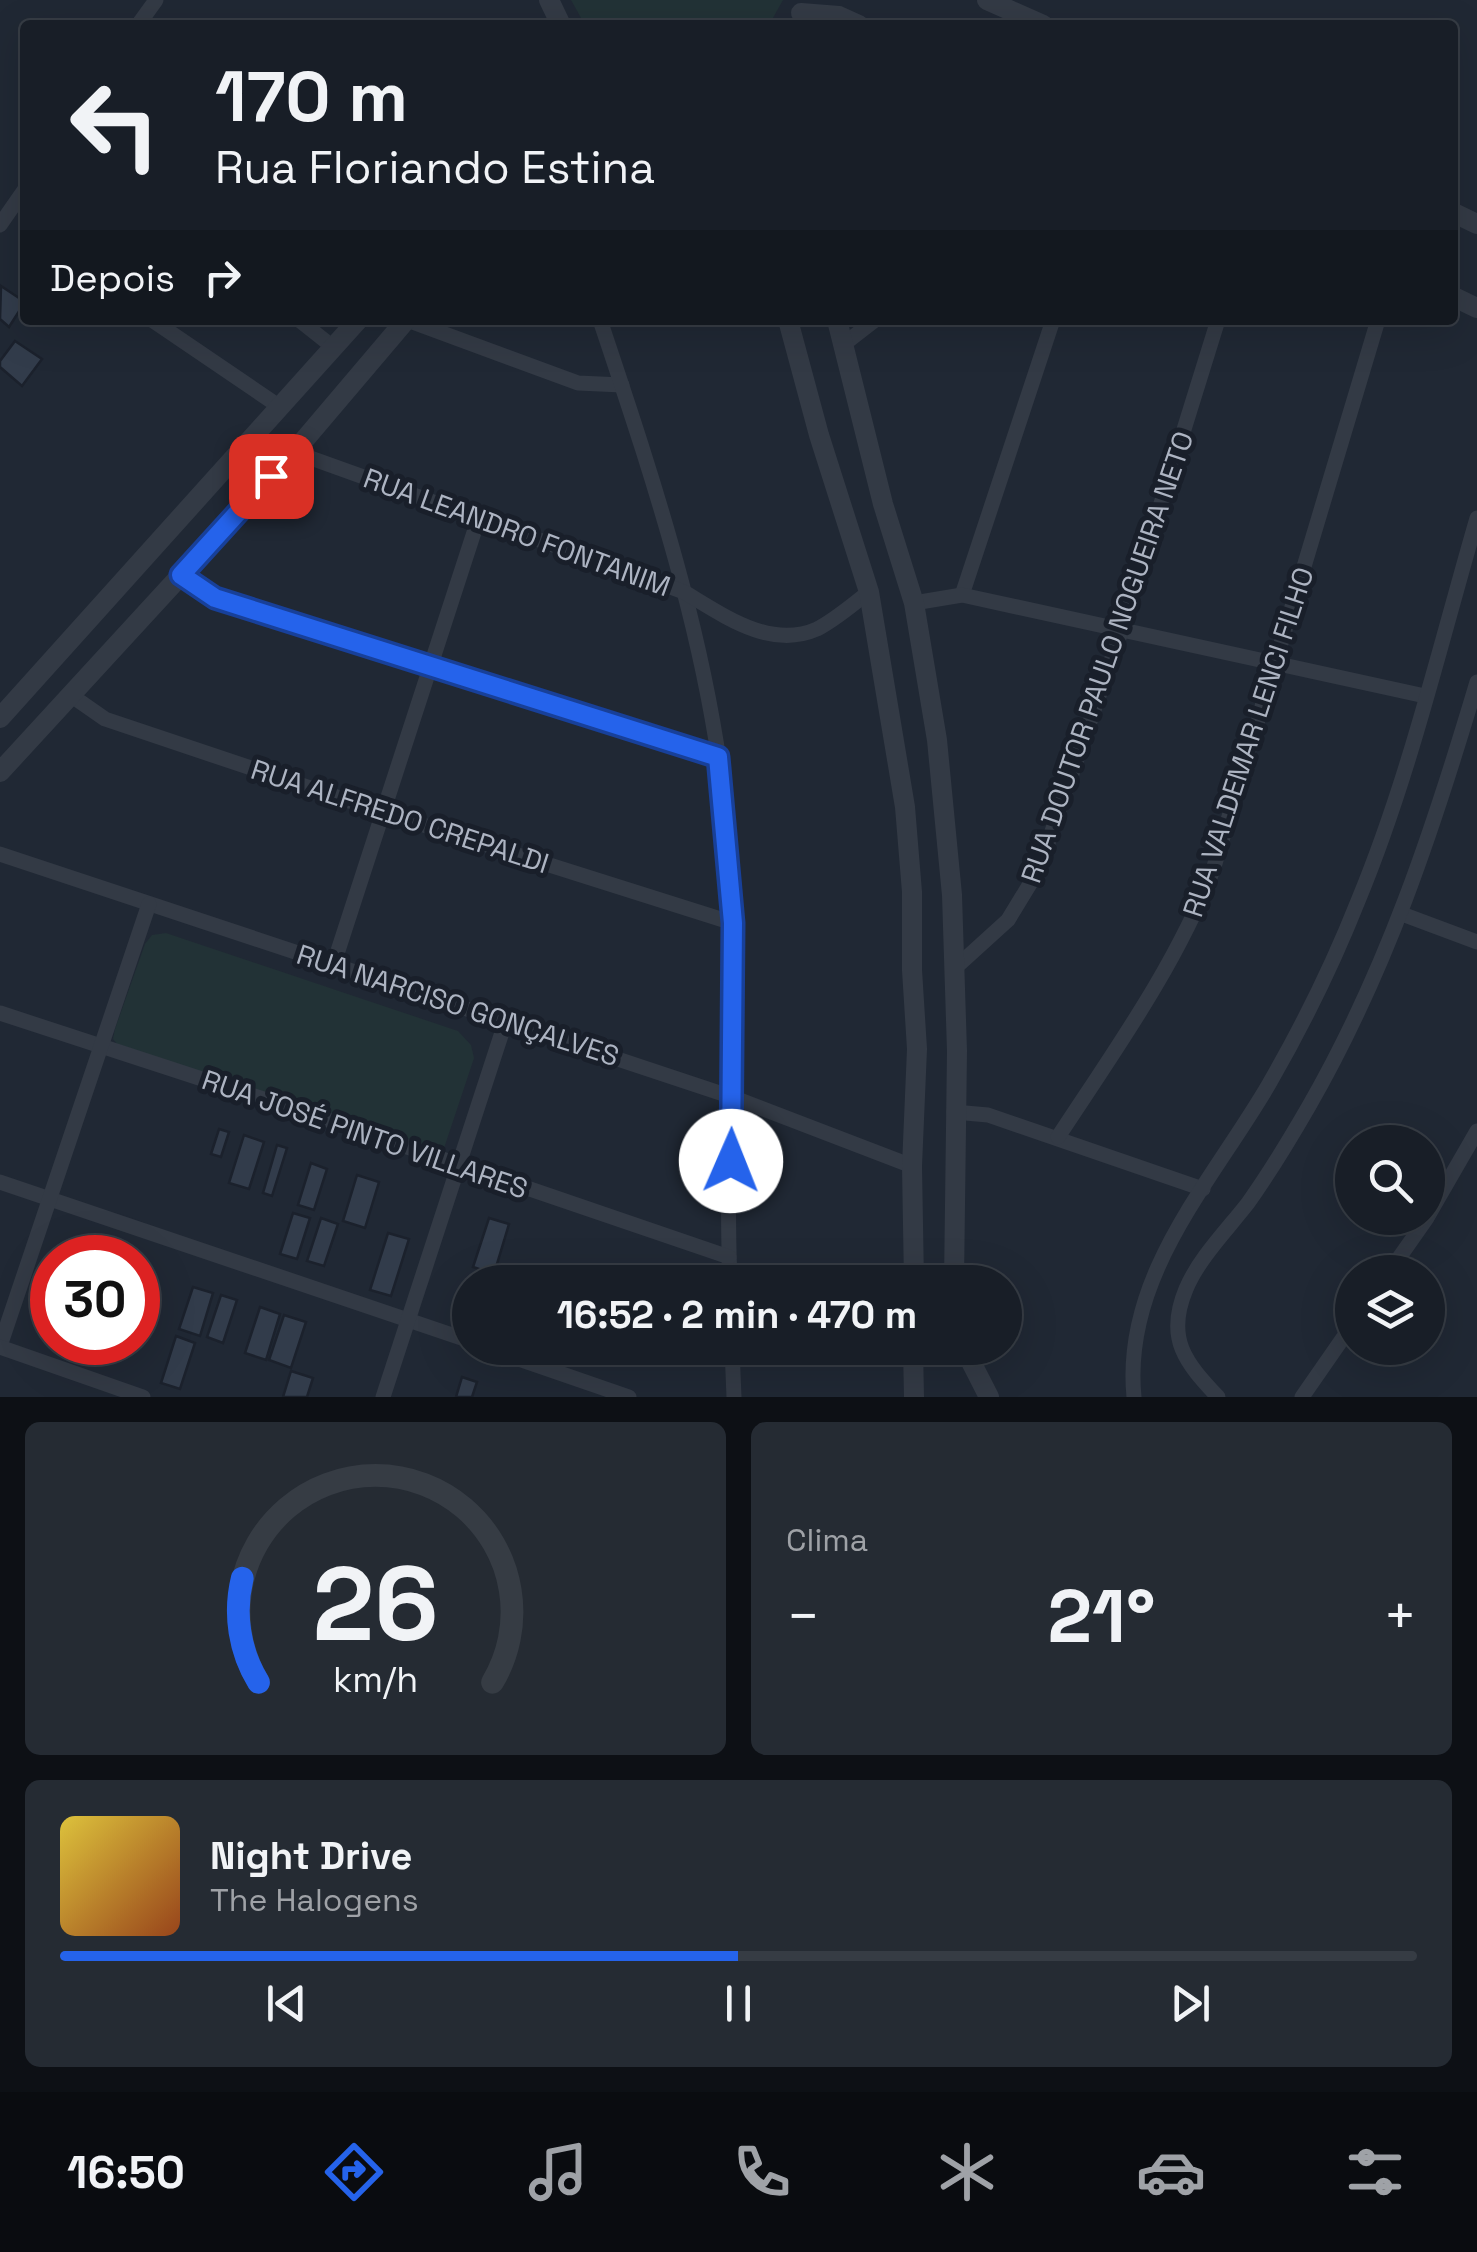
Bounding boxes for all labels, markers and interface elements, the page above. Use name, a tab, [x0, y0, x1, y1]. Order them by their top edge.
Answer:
text: 170 m	[215, 52, 408, 141]
icon: left	[50, 60, 180, 190]
text: Rua Floriando Estina	[215, 139, 655, 196]
icon: right	[195, 250, 250, 305]
text: Depois	[50, 254, 175, 302]
street label: RUA DOUTOR PAULO NOGUEIRA NETO	[1013, 426, 1201, 888]
pin	[229, 434, 314, 519]
icon: arrive	[244, 449, 299, 504]
street label: RUA LEANDRO FONTANIM	[359, 460, 675, 604]
street label: RUA VALDEMAR LENCI FILHO	[1174, 562, 1322, 922]
street label: RUA ALFREDO CREPALDI	[247, 751, 553, 881]
street label: RUA NARCISO GONÇALVES	[292, 936, 624, 1074]
street label: RUA JOSÉ PINTO VILLARES	[198, 1061, 532, 1207]
position arrow	[679, 1109, 783, 1213]
map controls	[1335, 1125, 1445, 1365]
button: search	[1335, 1125, 1445, 1235]
speed limit sign: 30	[30, 1235, 160, 1365]
button: layers	[1335, 1255, 1445, 1365]
text: 16:52 · 2 min · 470 m	[557, 1291, 917, 1339]
text: Clima	[786, 1520, 868, 1560]
text: 26	[312, 1538, 439, 1670]
text: 21°	[1047, 1568, 1156, 1664]
text: −	[786, 1581, 820, 1651]
text: +	[1383, 1581, 1417, 1651]
text: km/h	[333, 1657, 418, 1702]
text: Night Drive	[210, 1832, 412, 1880]
text: The Halogens	[210, 1880, 419, 1920]
icon: previous	[259, 1976, 314, 2031]
icon: pause	[711, 1976, 766, 2031]
icon: next	[1163, 1976, 1218, 2031]
icon: directions	[319, 2137, 389, 2207]
icon: music	[523, 2137, 593, 2207]
icon: phone	[727, 2137, 797, 2207]
icon: climate	[932, 2137, 1002, 2207]
icon: car	[1136, 2137, 1206, 2207]
icon: filters	[1340, 2137, 1410, 2207]
text: 16:50	[67, 2144, 185, 2201]

